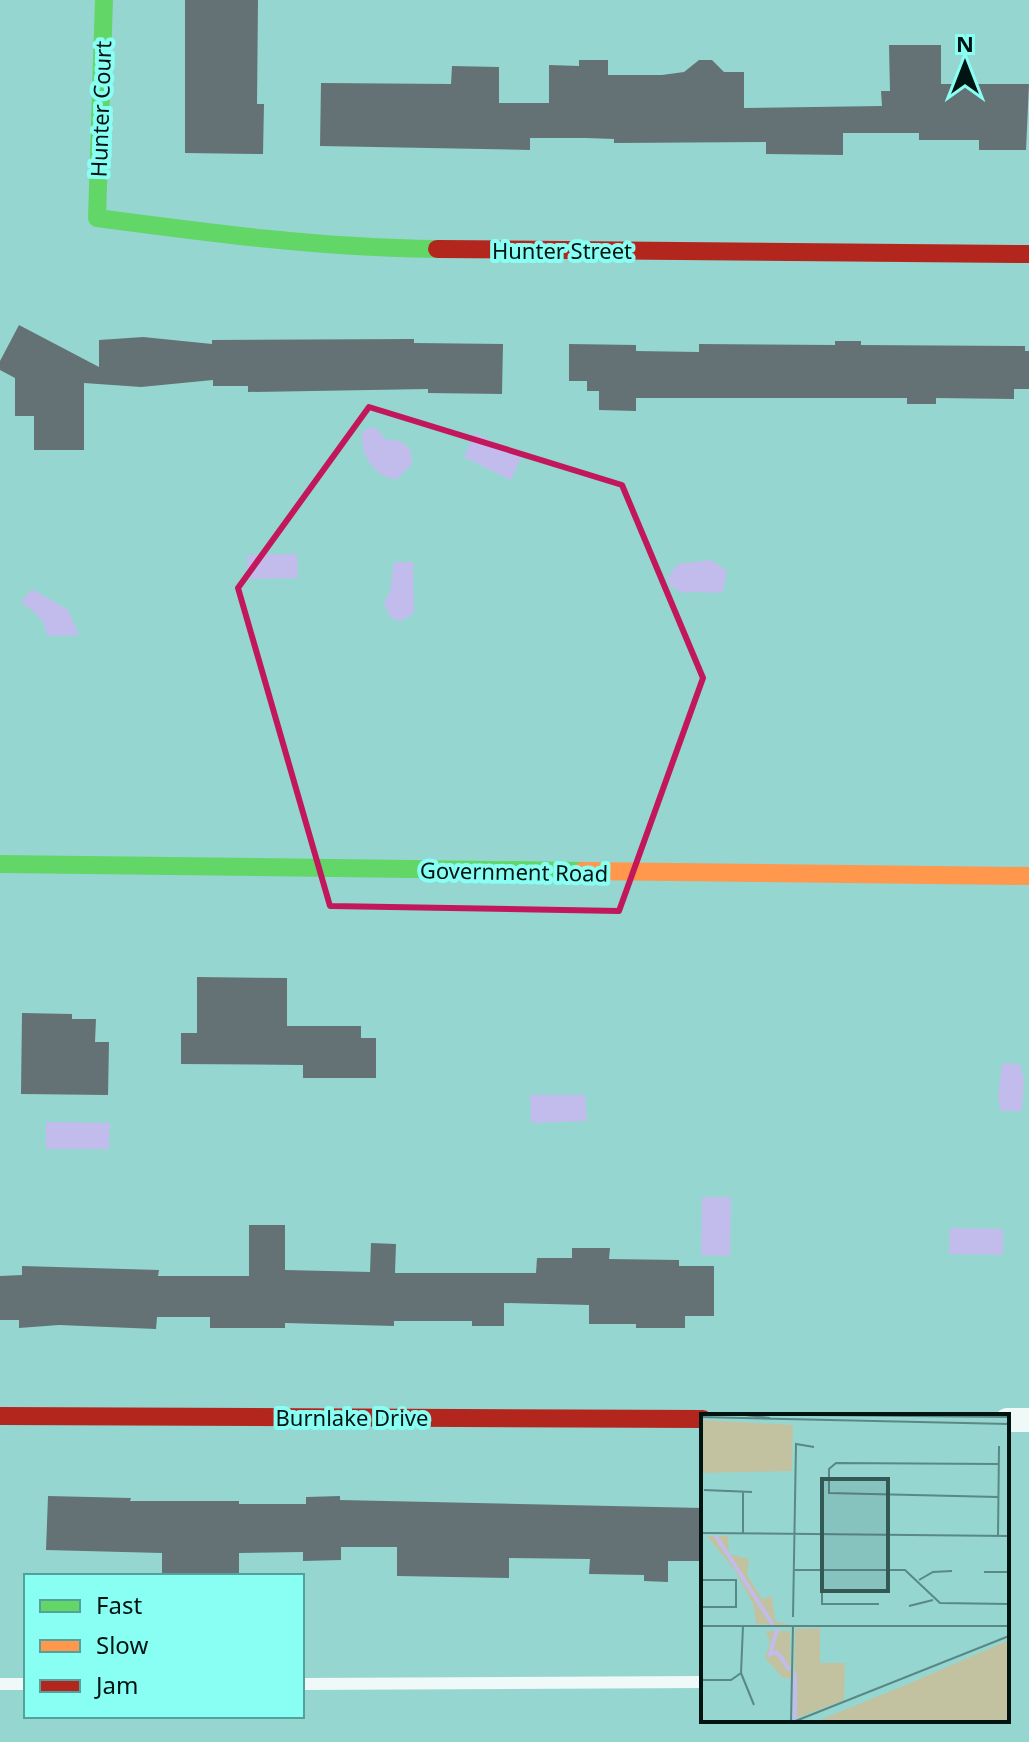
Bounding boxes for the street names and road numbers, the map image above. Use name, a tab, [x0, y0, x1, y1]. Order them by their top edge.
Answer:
street label: Hunter Court	[83, 40, 117, 178]
street label: Hunter Street	[492, 235, 632, 265]
street label: Government Road	[420, 854, 608, 888]
street label: Burnlake Drive	[276, 1402, 428, 1432]

